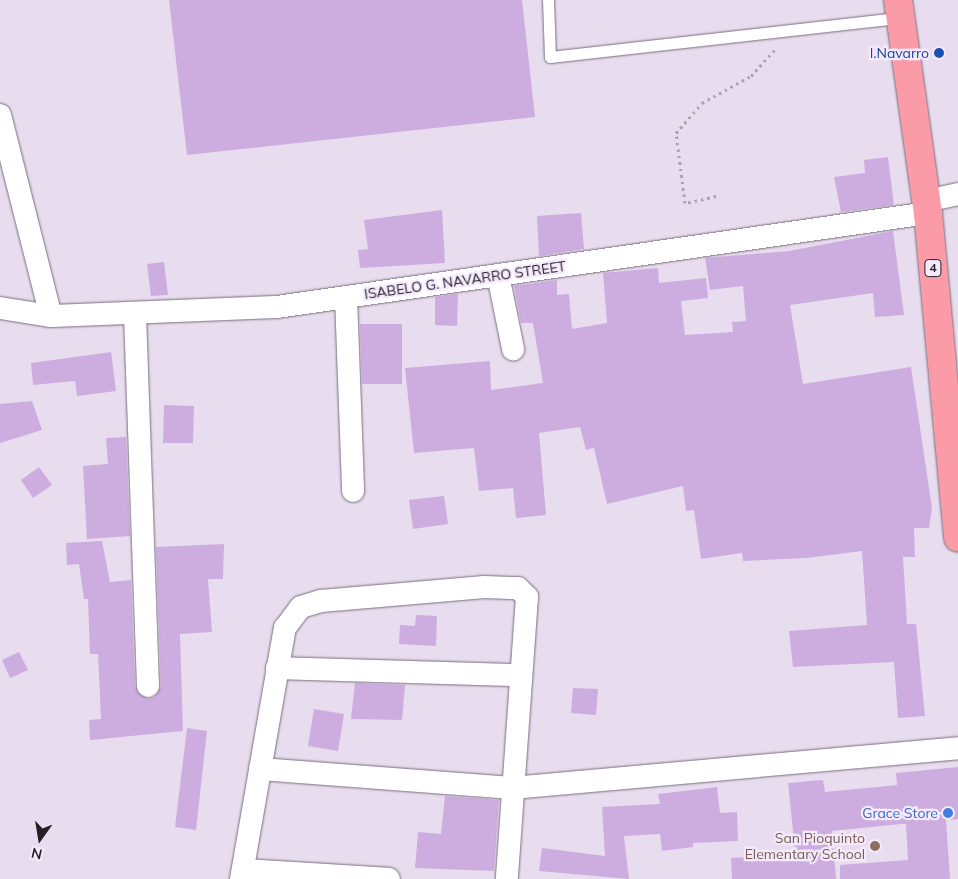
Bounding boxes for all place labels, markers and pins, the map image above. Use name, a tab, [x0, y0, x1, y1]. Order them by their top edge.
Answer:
place label: I.Navarro	[870, 45, 929, 61]
marker: I.Navarro	[933, 47, 945, 59]
place label: Grace Store	[862, 805, 938, 821]
marker: Grace Store	[942, 807, 954, 819]
place label: San Pioquinto Elementary School	[745, 830, 865, 862]
marker: San Pioquinto Elementary School	[869, 840, 881, 852]

